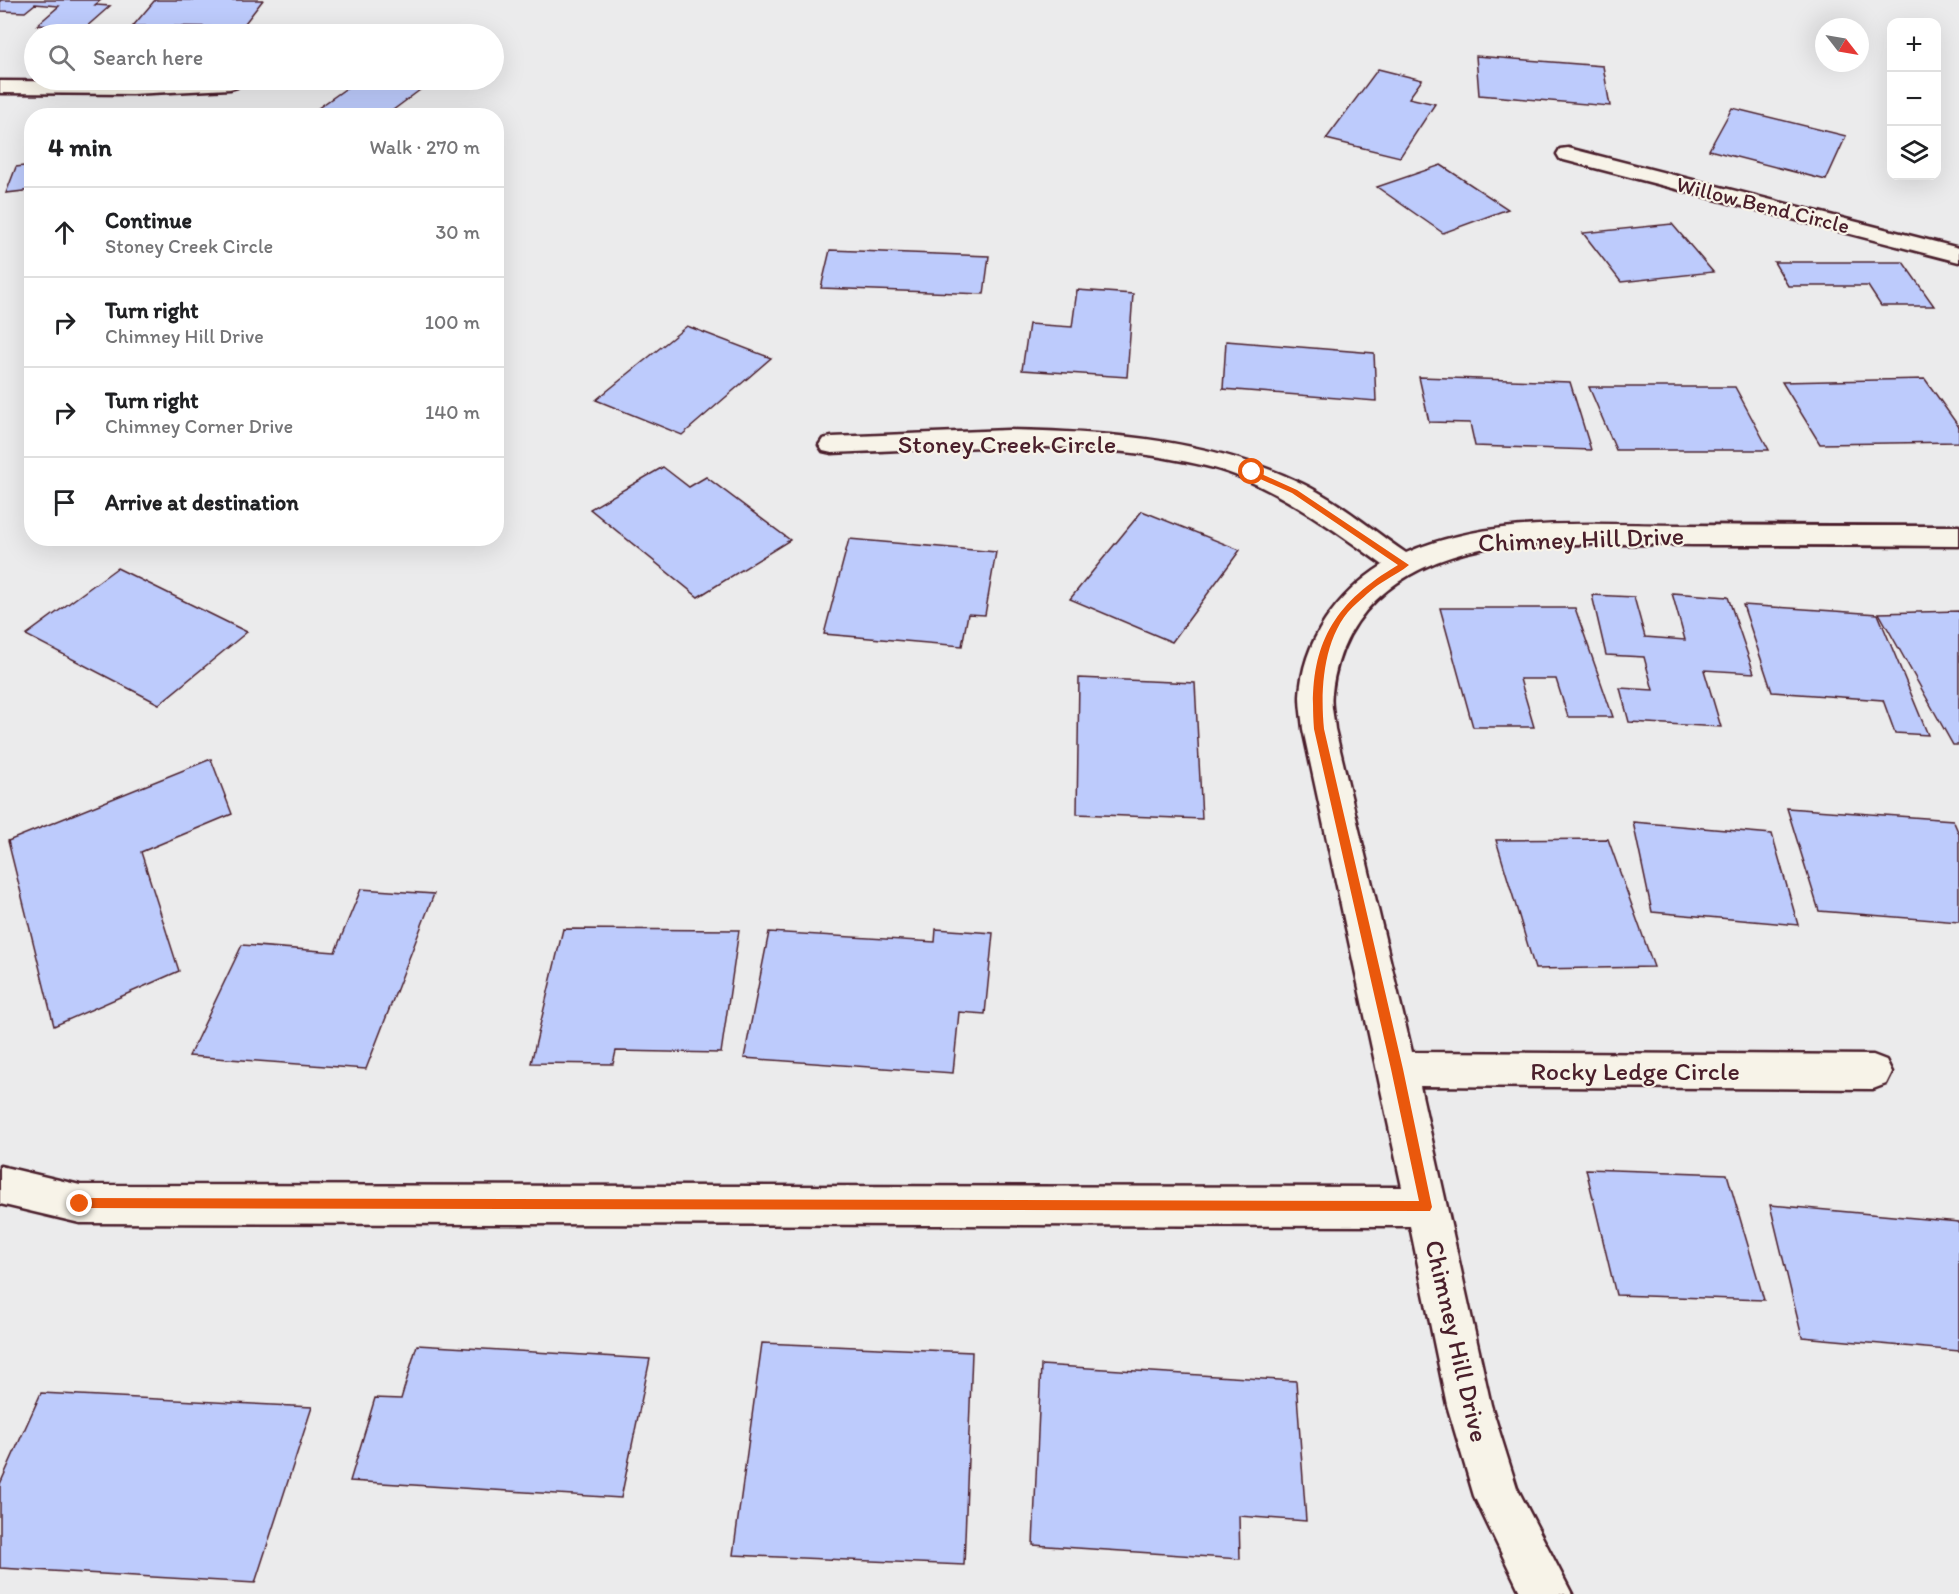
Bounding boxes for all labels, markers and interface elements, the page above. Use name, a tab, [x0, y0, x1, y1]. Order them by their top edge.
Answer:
north arrow	[1815, 18, 1869, 72]
map controls	[1887, 18, 1941, 180]
button: +	[1887, 18, 1941, 72]
search box	[24, 24, 504, 90]
icon: search	[45, 41, 78, 74]
text: Search here	[93, 44, 203, 71]
button: −	[1887, 72, 1941, 126]
button: layers	[1887, 126, 1941, 180]
text: 4 min	[48, 131, 112, 163]
text: Walk · 270 m	[369, 135, 480, 159]
street label: Willow Bend Circle	[1674, 170, 1852, 240]
text: Continue	[105, 207, 192, 234]
icon: ahead	[48, 216, 81, 249]
text: 30 m	[435, 220, 480, 244]
text: Stoney Creek Circle	[105, 234, 273, 258]
text: Turn right	[105, 297, 199, 324]
icon: right	[48, 306, 81, 339]
text: 100 m	[425, 310, 480, 334]
text: Chimney Hill Drive	[105, 324, 264, 348]
text: Turn right	[105, 387, 199, 414]
icon: right	[48, 396, 81, 429]
text: 140 m	[425, 400, 480, 424]
text: Chimney Corner Drive	[105, 414, 293, 438]
street label: Stoney Creek Circle	[898, 428, 1116, 460]
route start	[1238, 458, 1264, 484]
icon: arrive	[48, 486, 81, 519]
text: Arrive at destination	[105, 489, 299, 516]
street label: Chimney Hill Drive	[1477, 519, 1685, 559]
street label: Rocky Ledge Circle	[1530, 1055, 1740, 1087]
route end	[66, 1190, 92, 1216]
street label: Chimney Hill Drive	[1418, 1237, 1496, 1445]

